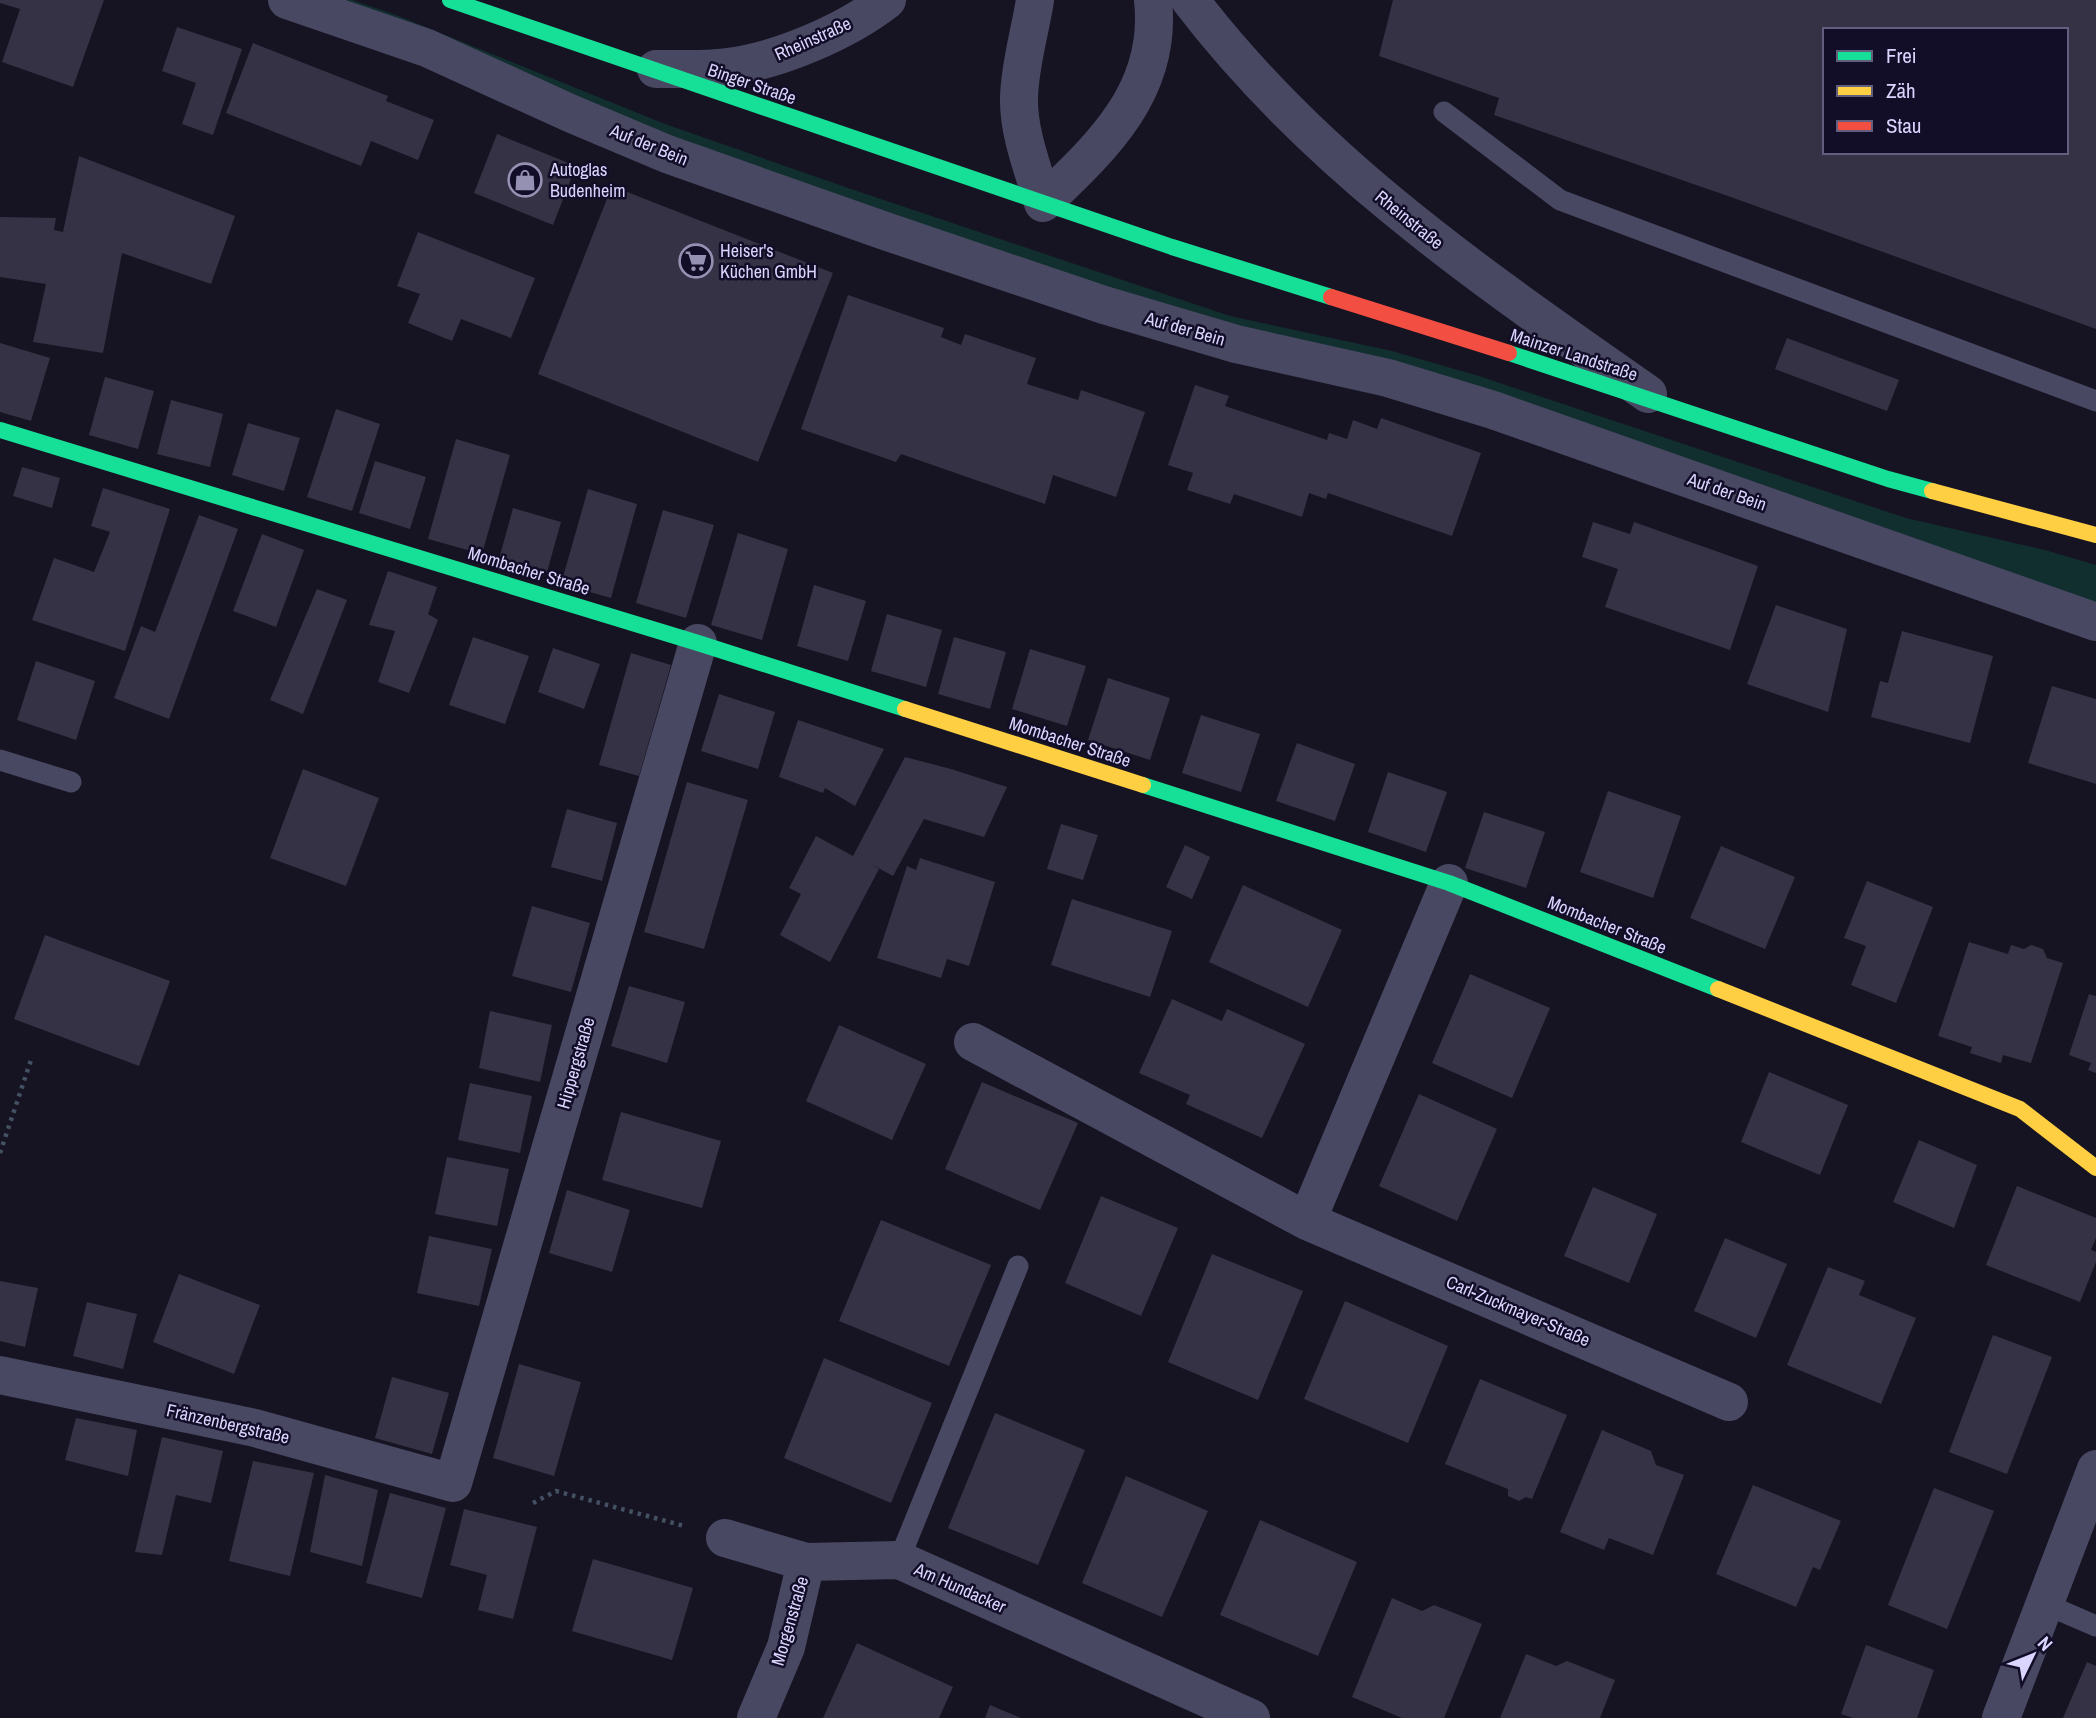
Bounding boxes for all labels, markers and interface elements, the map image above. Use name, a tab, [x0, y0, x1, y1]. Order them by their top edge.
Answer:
street label: Rheinstraße	[771, 11, 855, 66]
legend	[1823, 28, 2068, 154]
text: Frei	[1886, 41, 1917, 70]
street label: Binger Straße	[705, 57, 800, 110]
text: Zäh	[1886, 76, 1916, 105]
text: Stau	[1886, 111, 1921, 140]
street label: Auf der Bein	[606, 117, 692, 171]
place label: Autoglas Budenheim	[549, 157, 626, 203]
shop icon: Autoglas Budenheim	[506, 161, 544, 199]
street label: Rheinstraße	[1370, 184, 1449, 255]
place label: Heiser's Küchen GmbH	[720, 238, 817, 284]
supermarket icon: Heiser's Küchen GmbH	[677, 242, 715, 280]
street label: Auf der Bein	[1141, 305, 1228, 352]
street label: Mainzer Landstraße	[1507, 322, 1641, 387]
street label: Auf der Bein	[1683, 466, 1770, 517]
street label: Mombacher Straße	[465, 540, 593, 601]
street label: Mombacher Straße	[1006, 710, 1134, 773]
street label: Mombacher Straße	[1544, 889, 1670, 960]
street label: Hippergstraße	[551, 1014, 601, 1112]
street label: Carl-Zuckmayer-Straße	[1442, 1269, 1594, 1352]
street label: Fränzenbergstraße	[164, 1397, 292, 1450]
street label: Am Hundacker	[910, 1556, 1010, 1619]
street label: Morgenstraße	[765, 1573, 814, 1668]
north arrow	[1998, 1620, 2068, 1690]
text: N	[2032, 1630, 2059, 1656]

